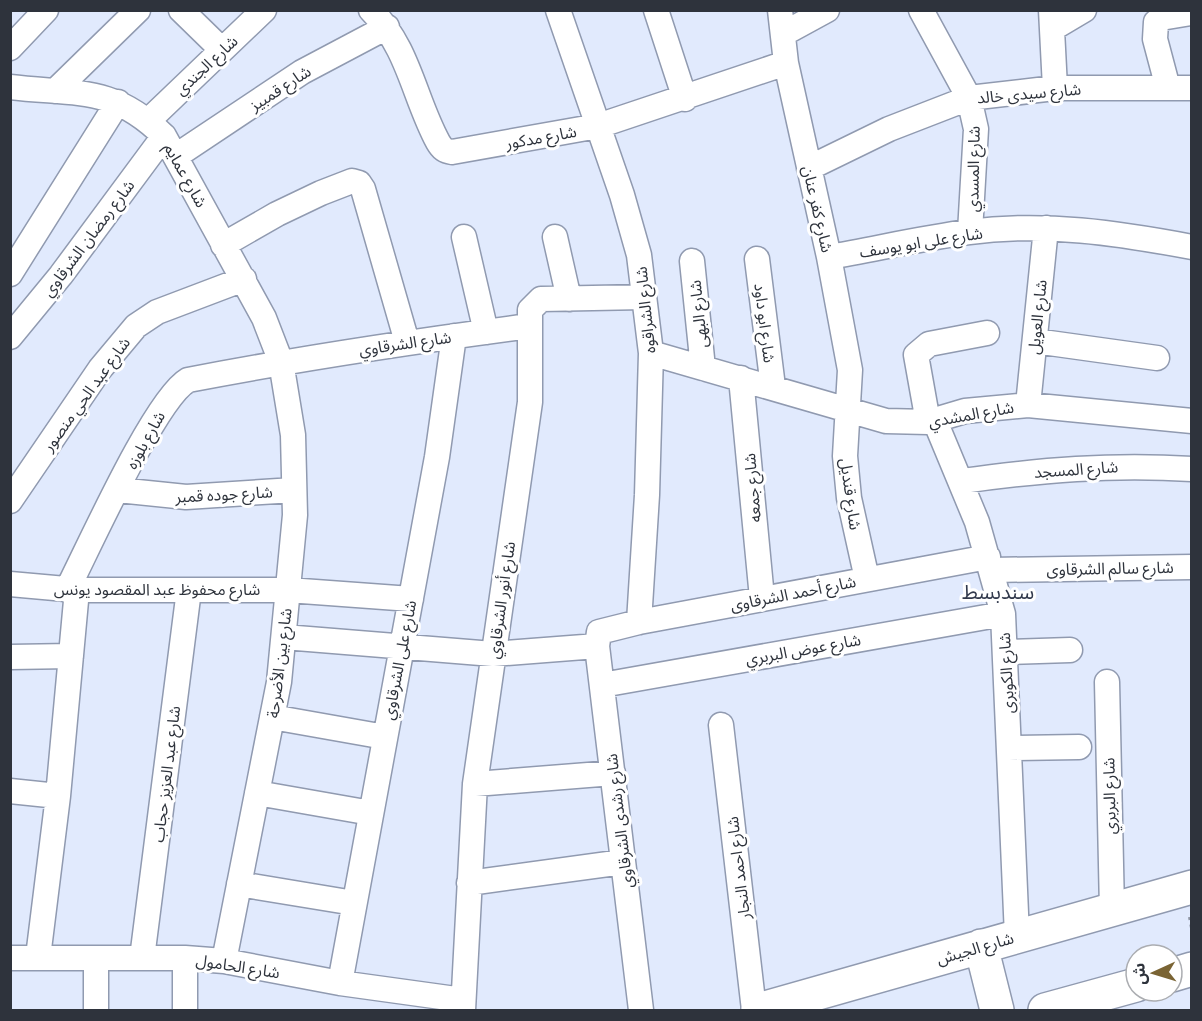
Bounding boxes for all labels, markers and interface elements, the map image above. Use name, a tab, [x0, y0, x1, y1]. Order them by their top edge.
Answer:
street label: شارع الجندي	[170, 31, 244, 101]
street label: شارع قمبيز	[245, 61, 316, 118]
street label: شارع سيدى خالد	[976, 78, 1082, 110]
street label: شارع مدكور	[503, 121, 579, 156]
street label: شارع المسدي	[962, 126, 987, 212]
street label: شارع عمايم	[158, 139, 212, 212]
street label: شارع كفر عنان	[795, 164, 838, 255]
street label: شارع رمضان الشرقاوي	[37, 176, 141, 302]
street label: شارع على ابو يوسف	[858, 222, 985, 265]
street label: شارع الشراقوه	[630, 265, 662, 354]
street label: شارع البهى	[684, 279, 714, 349]
street label: شارع العويل	[1023, 279, 1054, 356]
street label: شارع ابو داود	[747, 282, 780, 364]
street label: شارع الشرقاوي	[357, 327, 453, 362]
street label: شارع عبد الحي منصور	[37, 333, 137, 458]
street label: شارع المشدي	[927, 397, 1016, 434]
street label: شارع بلوزه	[121, 408, 172, 474]
street label: شارع جمعه	[739, 452, 768, 524]
street label: شارع المسجد	[1033, 456, 1119, 485]
street label: شارع قنديل	[833, 457, 866, 532]
street label: شارع جوده قمبر	[174, 481, 273, 510]
street label: شارع أنور الشرقاوي	[483, 540, 522, 660]
street label: شارع سالم الشرقاوى	[1046, 557, 1174, 582]
street label: شارع أحمد الشرقاوى	[728, 571, 858, 618]
street label: شارع محفوظ عبد المقصود يونس	[54, 579, 260, 602]
district label: سندبسط	[962, 579, 1034, 603]
street label: شارع على الشرقاوي	[378, 598, 423, 722]
street label: شارع بين الأضرحة	[262, 607, 299, 720]
street label: شارع عوض البربري	[744, 629, 863, 672]
street label: شارع الكوبرى	[994, 632, 1021, 714]
street label: شارع عبد العزيز حجاب	[148, 705, 187, 844]
street label: شارع رشدى الشرقاوي	[601, 752, 640, 889]
street label: شارع البربري	[1098, 757, 1123, 835]
street label: شارع احمد النجار	[722, 815, 757, 922]
street label: شارع الجيش	[934, 927, 1017, 971]
north arrow	[1124, 943, 1184, 1003]
street label: شارع الحامول	[194, 950, 281, 985]
text: ش	[1128, 962, 1150, 986]

